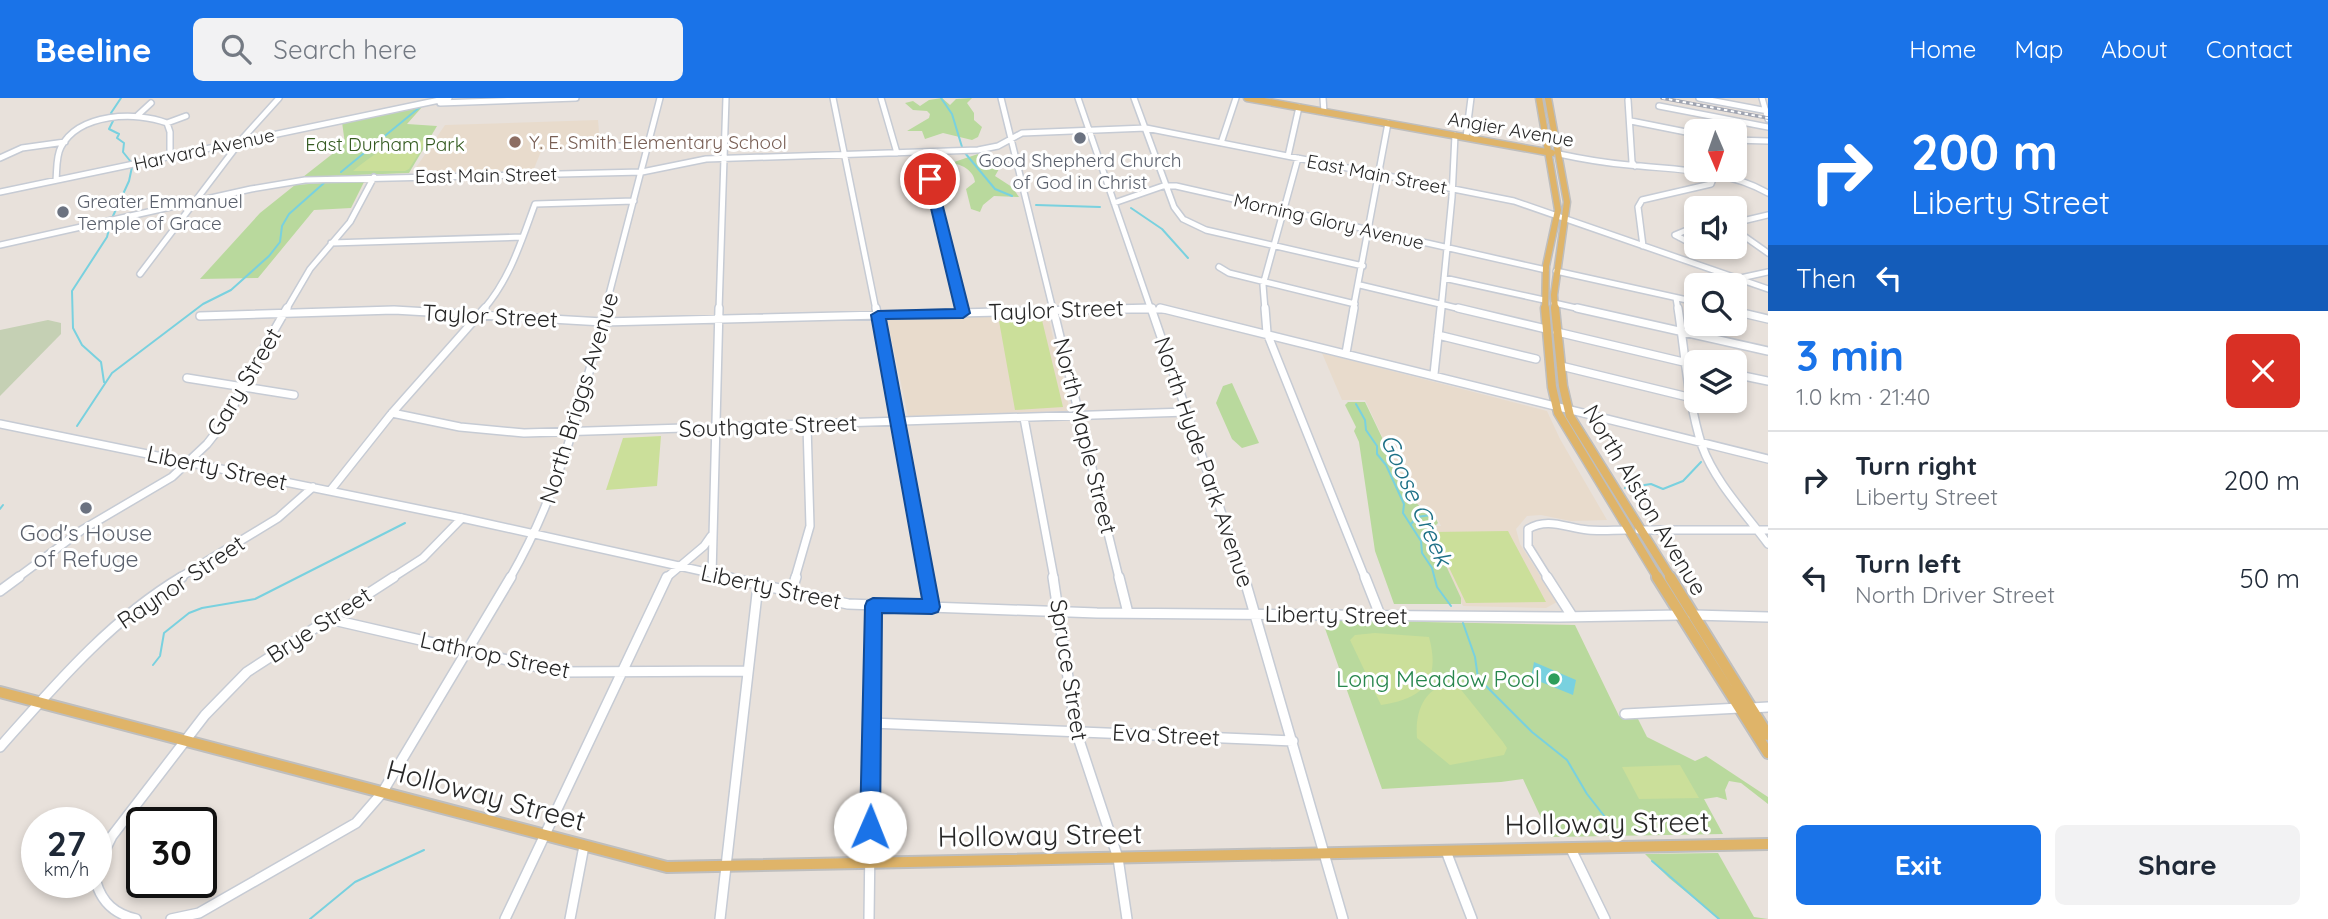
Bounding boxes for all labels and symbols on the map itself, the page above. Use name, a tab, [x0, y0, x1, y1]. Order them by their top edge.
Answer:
street label: Angier Avenue	[1446, 106, 1576, 152]
north arrow	[1684, 119, 1746, 182]
street label: Harvard Avenue	[131, 122, 277, 176]
place label: Y. E. Smith Elementary School	[529, 130, 787, 154]
marker: Good Shepherd Church of God in Christ	[1072, 130, 1088, 146]
park label: East Durham Park	[305, 132, 465, 156]
marker: Y. E. Smith Elementary School	[507, 134, 523, 150]
place label: Good Shepherd Church of God in Christ	[978, 148, 1182, 194]
pin	[900, 149, 960, 209]
street label: East Main Street	[1305, 149, 1449, 199]
street label: East Main Street	[415, 162, 557, 188]
street label: Morning Glory Avenue	[1231, 187, 1427, 255]
place label: Greater Emmanuel Temple of Grace	[77, 189, 243, 235]
marker: Greater Emmanuel Temple of Grace	[55, 204, 71, 220]
street label: North Briggs Avenue	[533, 289, 624, 507]
street label: Taylor Street	[988, 293, 1124, 326]
street label: Taylor Street	[422, 297, 559, 334]
street label: Gary Street	[200, 322, 287, 441]
street label: North Hyde Park Avenue	[1148, 333, 1261, 591]
street label: North Maple Street	[1047, 335, 1124, 537]
street label: North Alston Avenue	[1577, 399, 1714, 600]
street label: Southgate Street	[678, 408, 858, 443]
water label: Goose Creek	[1374, 429, 1460, 572]
street label: Liberty Street	[144, 438, 290, 497]
marker: God's House of Refuge	[78, 500, 94, 516]
place label: God's House of Refuge	[20, 518, 152, 573]
street label: Raynor Street	[111, 528, 250, 635]
street label: Liberty Street	[698, 557, 844, 616]
street label: Brye Street	[261, 580, 377, 669]
street label: Spruce Street	[1044, 597, 1095, 743]
street label: Liberty Street	[1264, 599, 1408, 630]
street label: Lathrop Street	[418, 624, 573, 685]
place label: Long Meadow Pool	[1336, 664, 1540, 693]
marker: Long Meadow Pool	[1546, 671, 1562, 687]
street label: Eva Street	[1111, 717, 1221, 752]
street label: Holloway Street	[383, 751, 590, 838]
position arrow	[833, 790, 907, 864]
street label: Holloway Street	[1504, 803, 1710, 842]
speed limit sign: 30	[126, 807, 217, 898]
street label: Holloway Street	[937, 815, 1143, 854]

